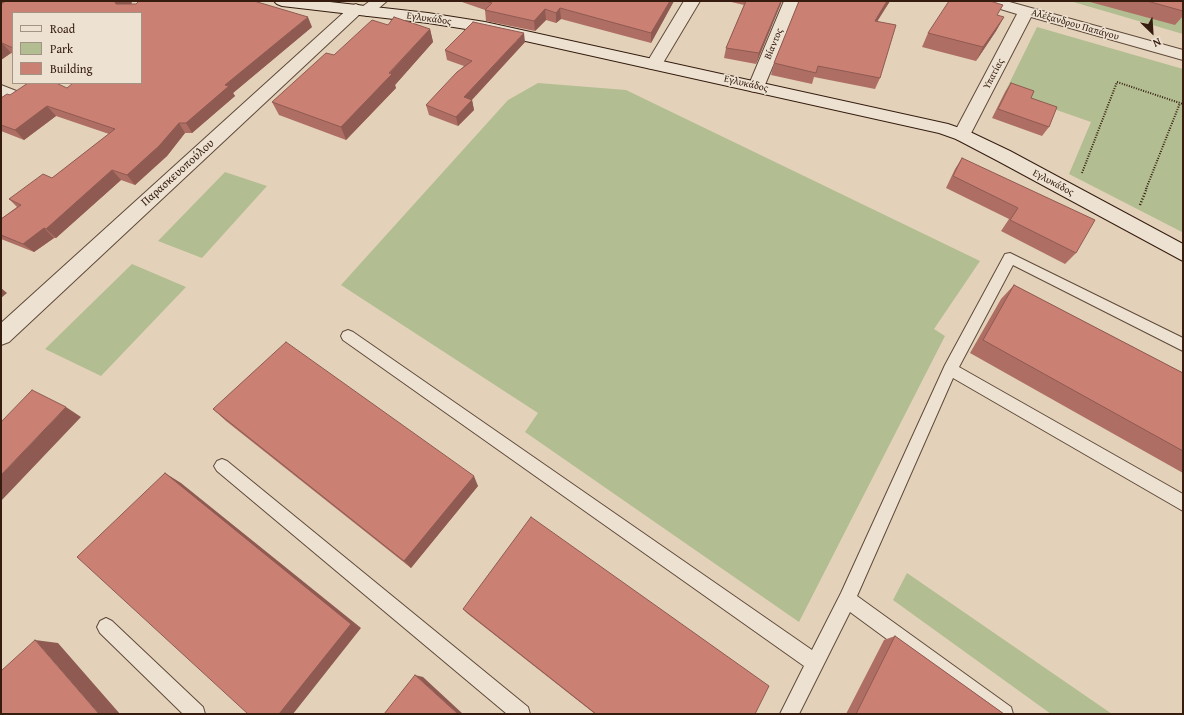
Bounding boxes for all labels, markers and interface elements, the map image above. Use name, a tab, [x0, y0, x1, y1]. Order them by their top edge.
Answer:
street label: Αλέξανδρου Παπάγου	[1030, 7, 1120, 43]
street label: Εγλυκάδος	[406, 10, 452, 28]
legend	[12, 12, 142, 84]
north arrow	[1132, 12, 1172, 52]
text: Road	[50, 20, 75, 37]
street label: Βίαντος	[762, 27, 786, 61]
text: N	[1150, 34, 1164, 52]
text: Park	[50, 40, 73, 57]
street label: Υπατίας	[981, 57, 1007, 91]
text: Building	[50, 60, 93, 77]
street label: Εγλυκάδος	[723, 73, 769, 95]
street label: Παρασκευοπούλου	[138, 136, 218, 210]
street label: Εγλυκάδος	[1030, 167, 1076, 199]

